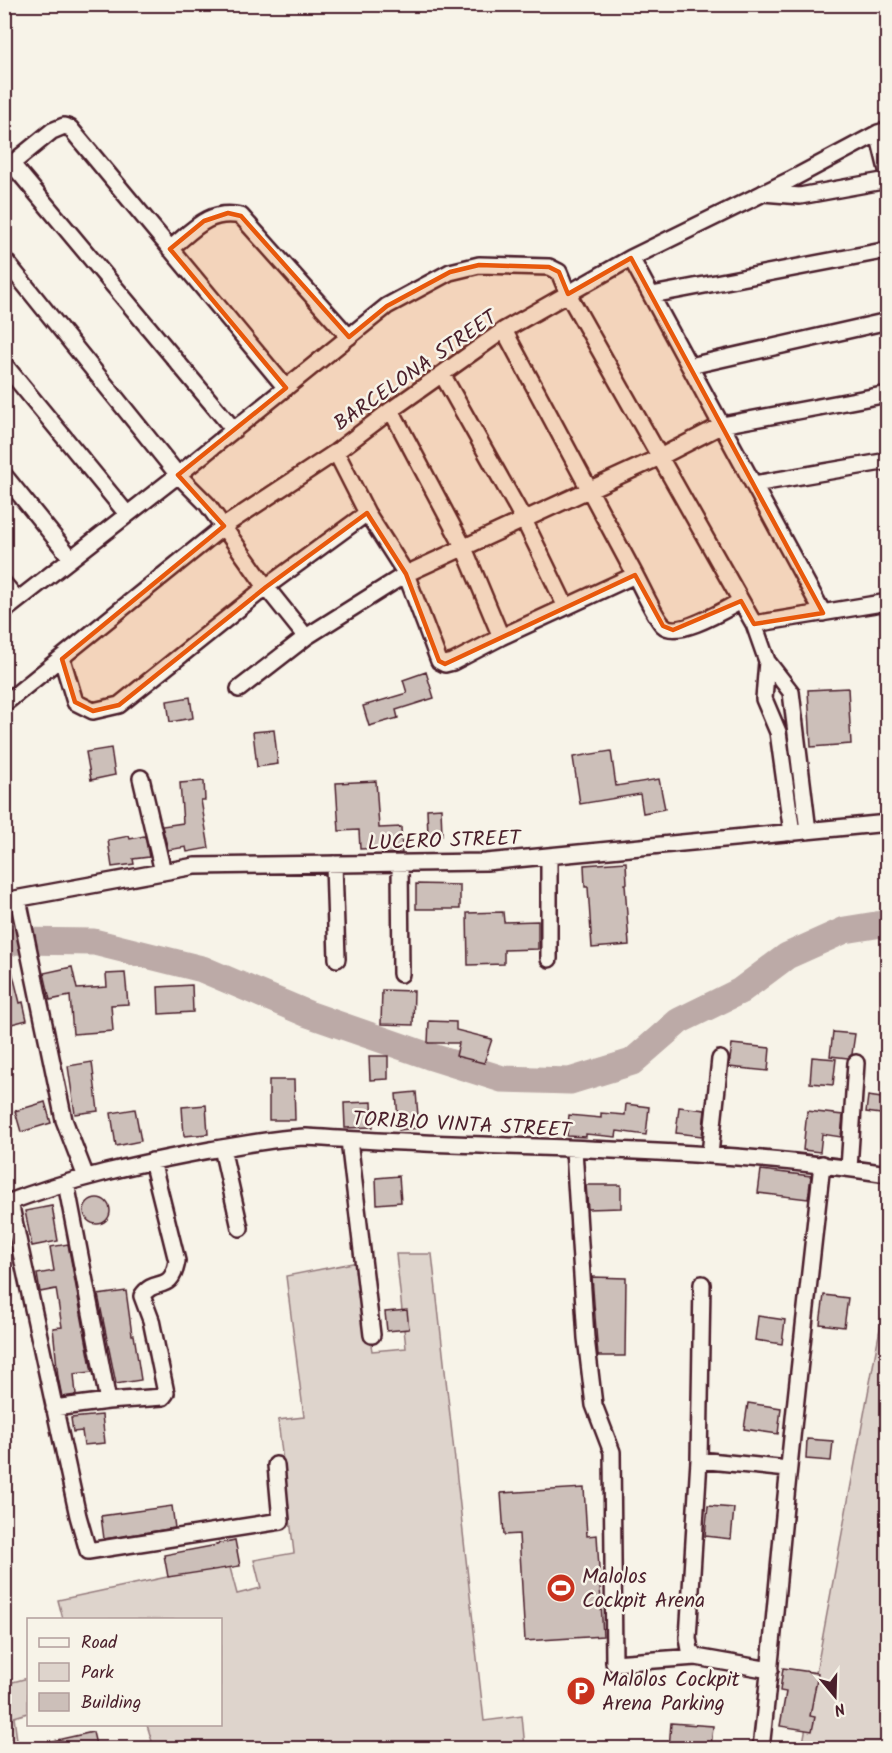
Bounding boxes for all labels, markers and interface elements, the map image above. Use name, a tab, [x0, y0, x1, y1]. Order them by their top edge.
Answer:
street label: BARCELONA STREET	[327, 301, 506, 440]
street label: LUCERO STREET	[367, 822, 523, 861]
street label: TORIBIO VINTA STREET	[352, 1103, 574, 1148]
place label: Malolos Cockpit Arena	[582, 1561, 705, 1618]
sports icon: Malolos Cockpit Arena	[545, 1572, 577, 1604]
legend	[27, 1618, 222, 1726]
text: Road	[81, 1629, 118, 1658]
text: Park	[81, 1659, 114, 1688]
place label: Malolos Cockpit Arena Parking	[602, 1664, 740, 1721]
north arrow	[805, 1666, 865, 1726]
parking icon: Malolos Cockpit Arena Parking	[565, 1675, 597, 1707]
text: Building	[81, 1689, 141, 1718]
text: N	[831, 1695, 848, 1722]

